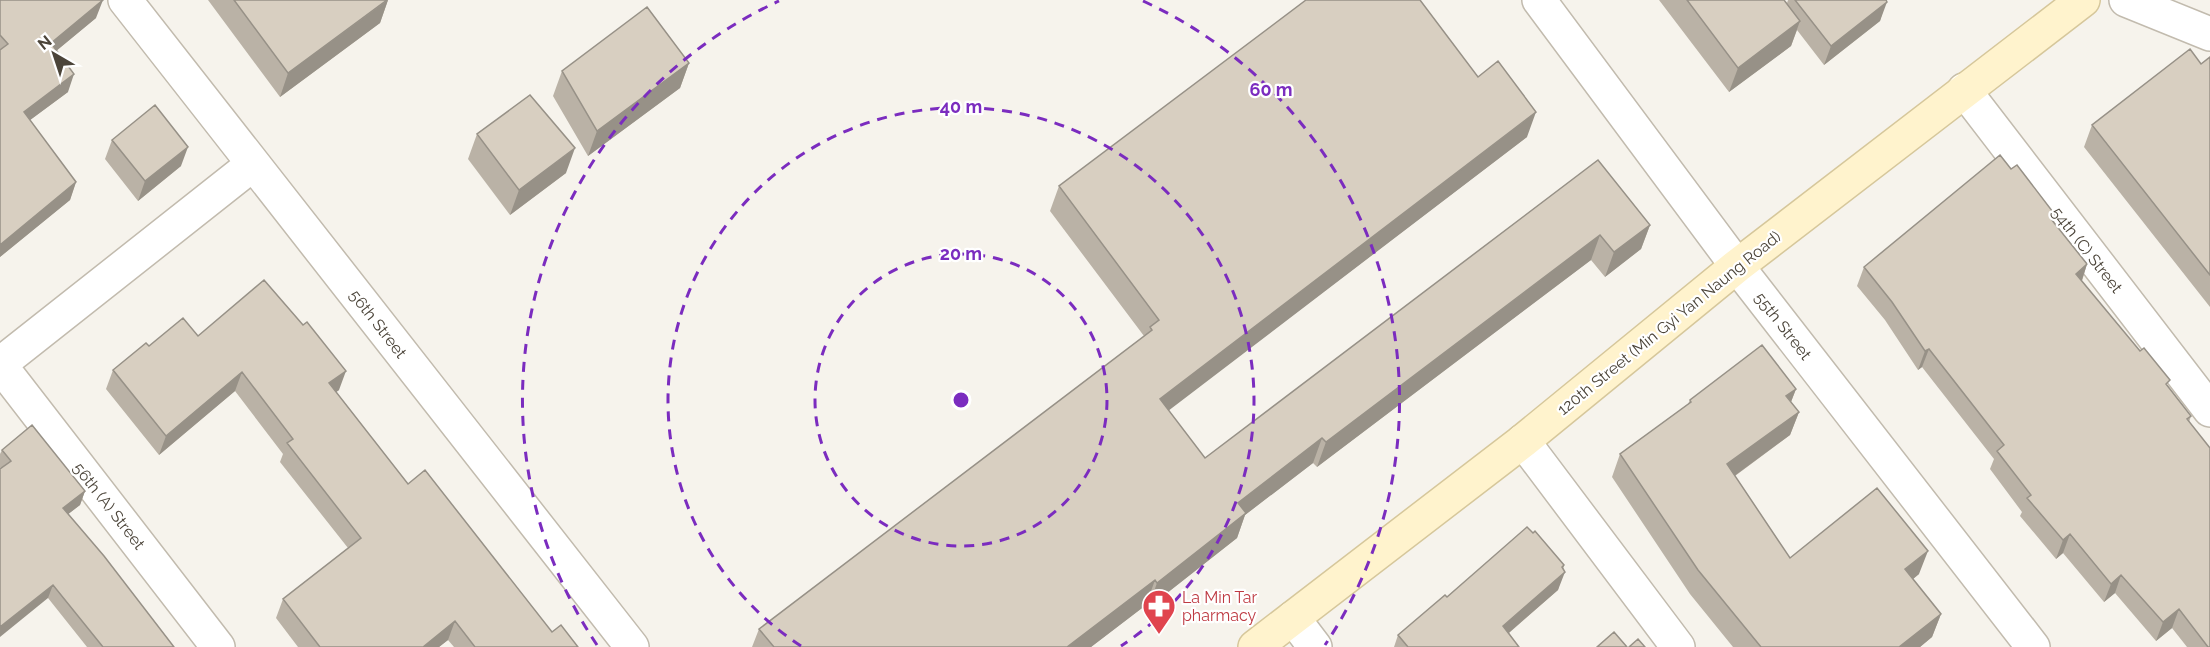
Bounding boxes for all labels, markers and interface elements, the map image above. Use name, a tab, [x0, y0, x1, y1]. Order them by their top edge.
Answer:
north arrow	[24, 24, 84, 84]
text: N	[34, 32, 56, 54]
text: 60 m	[1249, 79, 1293, 100]
text: 40 m	[940, 96, 982, 117]
street label: 54th (C) Street	[2048, 203, 2127, 297]
street label: 120th Street (Min Gyi Yan Naung Road)	[1553, 227, 1785, 419]
text: 20 m	[940, 243, 982, 264]
street label: 56th Street	[345, 286, 411, 362]
street label: 55th Street	[1751, 288, 1816, 364]
centre of rings	[951, 390, 971, 410]
street label: 56th (A) Street	[69, 459, 149, 554]
pharmacy icon: La Min Tar pharmacy	[1141, 588, 1177, 635]
place label: La Min Tar pharmacy	[1182, 588, 1257, 625]

